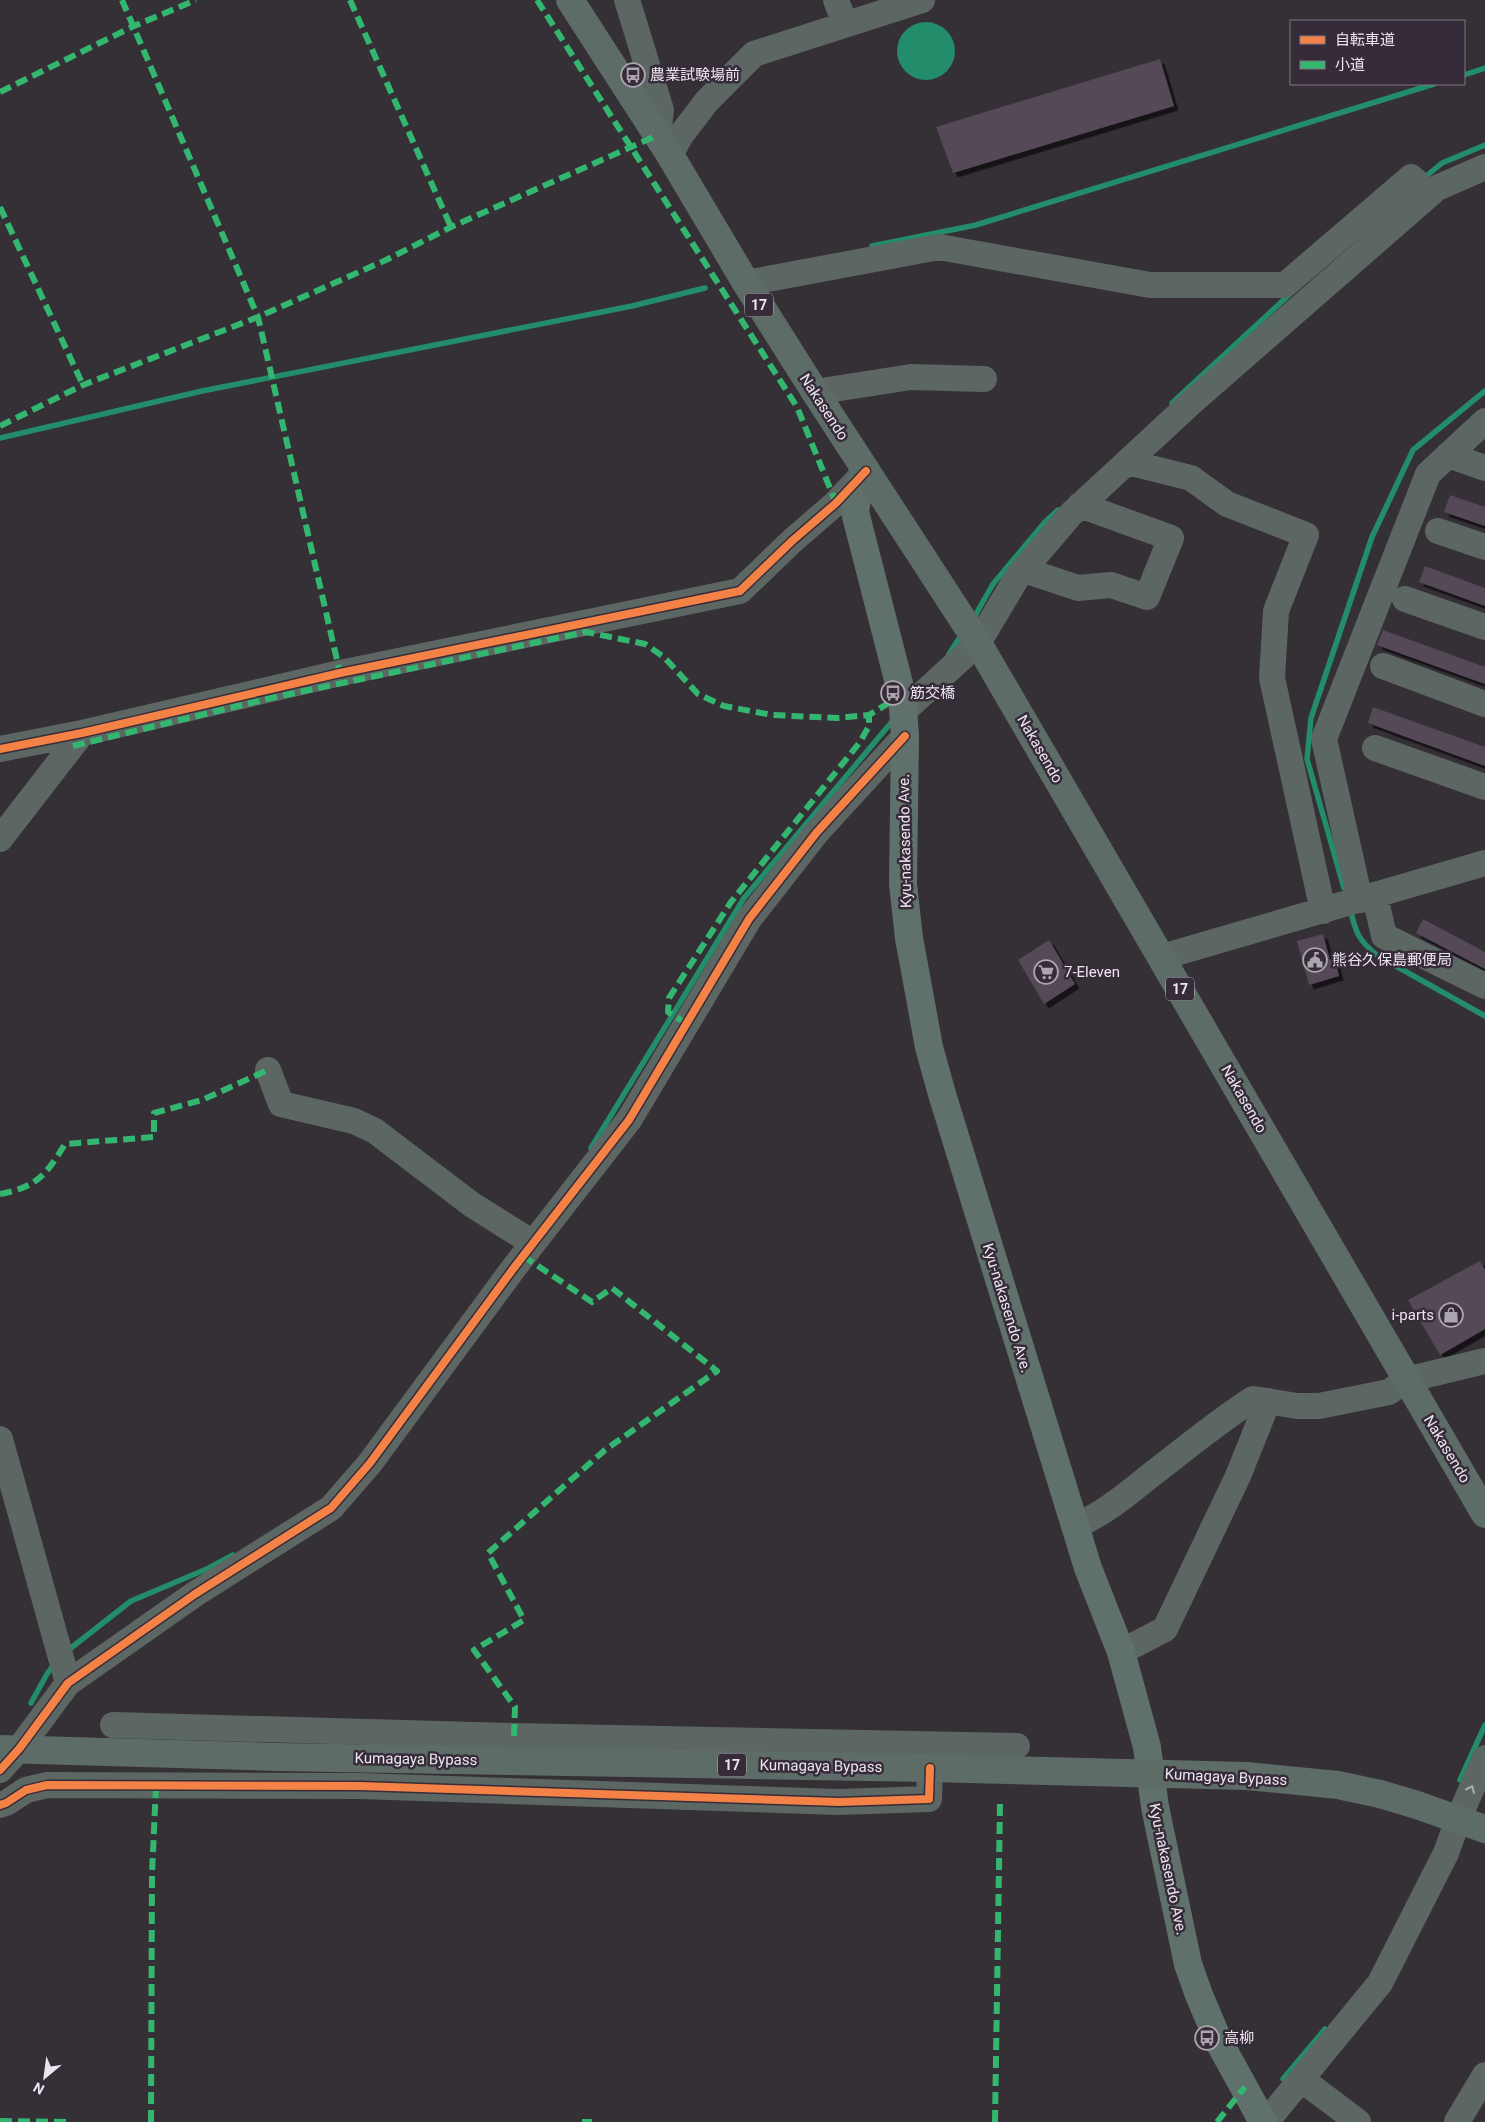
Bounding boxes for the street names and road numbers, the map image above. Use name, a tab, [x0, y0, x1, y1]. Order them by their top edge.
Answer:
road number: 17	[745, 294, 773, 316]
street label: Nakasendo	[796, 370, 852, 444]
street label: Nakasendo	[1013, 712, 1067, 786]
street label: Kyu-nakasendo Ave.	[895, 774, 915, 908]
road number: 17	[1166, 978, 1194, 1001]
street label: Nakasendo	[1217, 1062, 1271, 1136]
street label: Kyu-nakasendo Ave.	[979, 1241, 1035, 1375]
street label: Nakasendo	[1420, 1412, 1474, 1486]
street label: Kumagaya Bypass	[355, 1749, 477, 1769]
road number: 17	[718, 1754, 746, 1776]
street label: Kumagaya Bypass	[760, 1756, 882, 1776]
street label: Kumagaya Bypass	[1164, 1765, 1288, 1789]
street label: Kyu-nakasendo Ave.	[1145, 1802, 1191, 1936]

